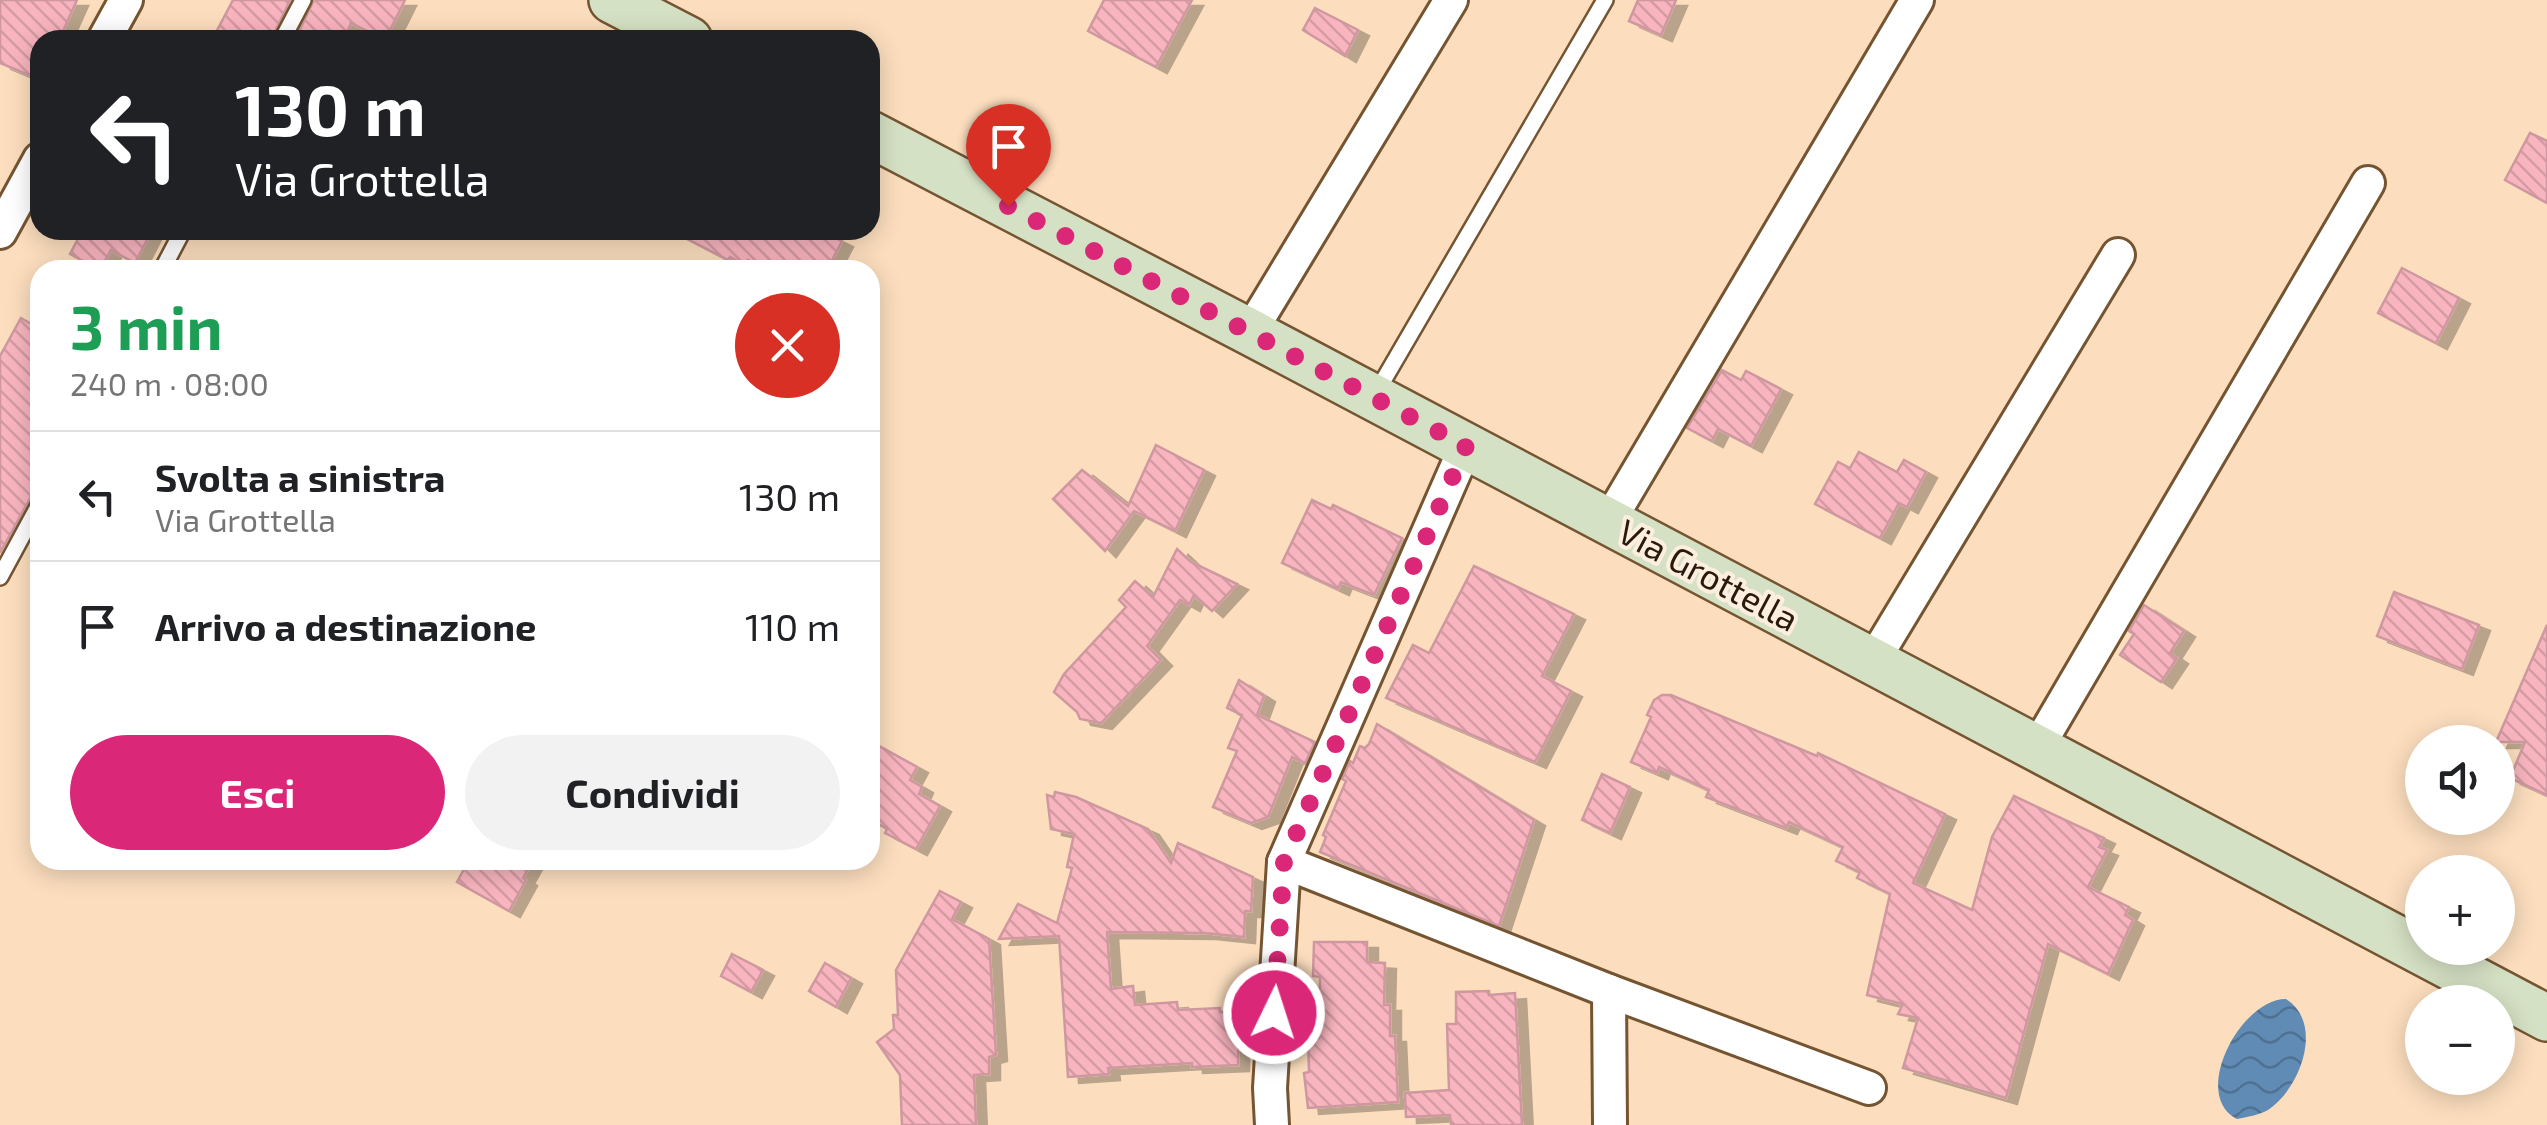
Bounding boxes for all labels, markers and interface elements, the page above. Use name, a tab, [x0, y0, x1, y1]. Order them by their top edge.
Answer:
text: 130 m	[235, 66, 426, 150]
icon: left	[70, 70, 200, 200]
pin	[966, 104, 1051, 207]
icon: arrive	[981, 119, 1036, 174]
text: Via Grottella	[235, 151, 489, 205]
text: 3 min	[70, 290, 222, 362]
button: close	[735, 293, 840, 398]
text: 240 m · 08:00	[70, 364, 269, 402]
text: Svolta a sinistra	[155, 454, 445, 500]
icon: left	[70, 469, 125, 524]
text: 130 m	[739, 473, 840, 519]
text: Via Grottella	[155, 500, 336, 538]
street label: Via Grottella	[1612, 509, 1806, 639]
icon: arrive	[70, 599, 125, 654]
text: Arrivo a destinazione	[155, 603, 536, 649]
text: 110 m	[745, 603, 840, 649]
map controls	[2405, 725, 2515, 1095]
button: sound	[2405, 725, 2515, 835]
button: Esci	[70, 735, 445, 850]
button: Condividi	[465, 735, 840, 850]
button: +	[2405, 855, 2515, 965]
position arrow	[1222, 961, 1326, 1065]
button: −	[2405, 985, 2515, 1095]

